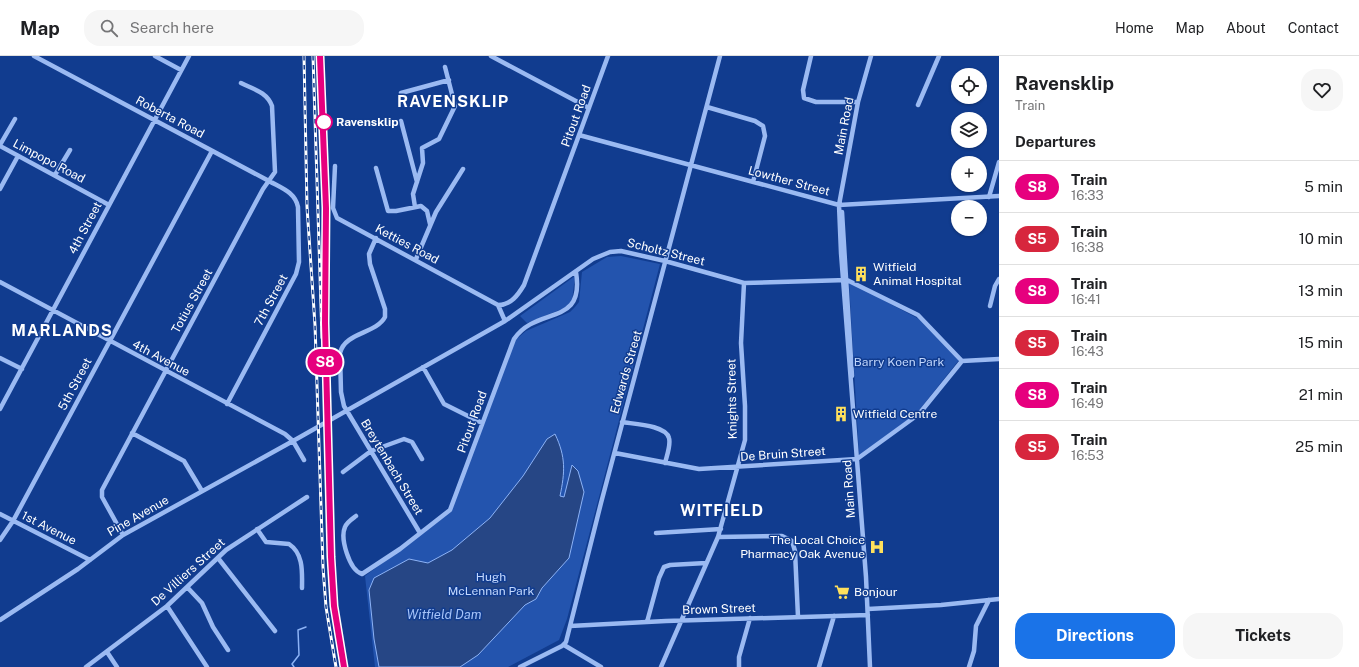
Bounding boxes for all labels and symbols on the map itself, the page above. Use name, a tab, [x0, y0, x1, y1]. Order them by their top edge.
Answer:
street label: Pitout Road	[558, 83, 594, 149]
district label: RAVENSKLIP	[397, 92, 509, 111]
street label: Roberta Road	[133, 93, 207, 141]
street label: Main Road	[832, 96, 856, 156]
marker: Ravensklip	[315, 113, 333, 131]
place label: Ravensklip	[336, 115, 399, 129]
street label: Limpopo Road	[11, 136, 87, 186]
street label: Lowther Street	[747, 163, 832, 199]
street label: 4th Street	[65, 199, 105, 256]
street label: Ketties Road	[373, 221, 441, 267]
street label: Scholtz Street	[626, 236, 707, 269]
place label: Witfield Animal Hospital	[873, 260, 962, 288]
building icon: Witfield Animal Hospital	[852, 265, 870, 283]
street label: Totius Street	[169, 266, 216, 336]
street label: 7th Street	[251, 271, 291, 328]
district label: MARLANDS	[11, 321, 113, 340]
street label: Edwards Street	[607, 328, 645, 415]
street label: 4th Avenue	[130, 337, 192, 379]
line badge: S8	[307, 349, 343, 375]
street label: 5th Street	[55, 355, 95, 413]
park label: Barry Koen Park	[854, 355, 944, 369]
street label: Knights Street	[724, 358, 740, 440]
street label: Pitout Road	[454, 389, 490, 455]
building icon: Witfield Centre	[832, 405, 850, 423]
place label: Witfield Centre	[853, 407, 937, 421]
street label: Breytenbach Street	[358, 417, 426, 518]
street label: De Bruin Street	[740, 444, 827, 464]
street label: Main Road	[840, 459, 858, 519]
street label: Pine Avenue	[105, 493, 171, 539]
district label: WITFIELD	[680, 501, 764, 520]
street label: 1st Avenue	[19, 508, 79, 548]
place label: The Local Choice Pharmacy Oak Avenue	[740, 533, 865, 561]
street label: De Villiers Street	[148, 535, 228, 609]
hospital icon: The Local Choice Pharmacy Oak Avenue	[868, 538, 886, 556]
park label: Hugh McLennan Park	[448, 570, 534, 598]
supermarket icon: Bonjour	[833, 583, 851, 601]
place label: Bonjour	[854, 585, 898, 599]
street label: Brown Street	[682, 601, 756, 617]
water label: Witfield Dam	[406, 607, 482, 622]

